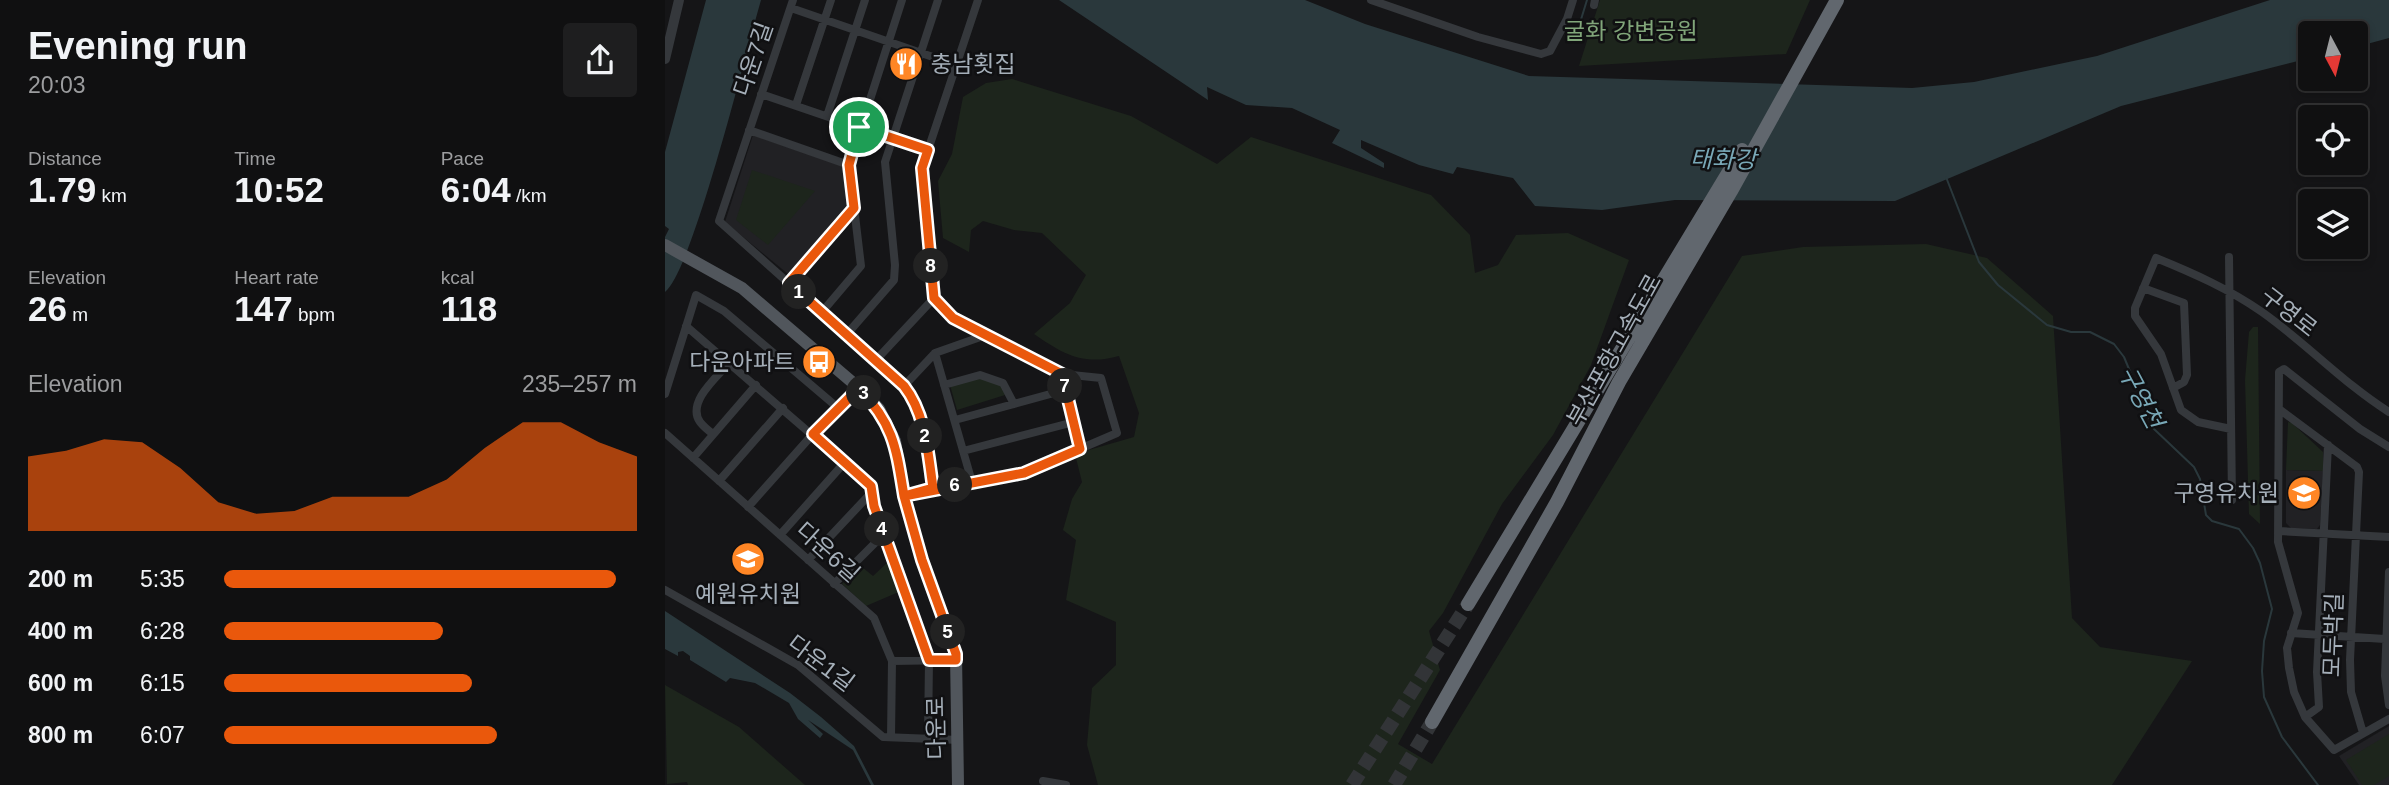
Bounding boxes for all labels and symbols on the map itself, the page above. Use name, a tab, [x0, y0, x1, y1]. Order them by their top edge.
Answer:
park label: 굴화 강변공원	[1564, 18, 1698, 44]
street label: 다운7길	[728, 19, 778, 99]
north arrow	[2298, 21, 2368, 91]
restaurant icon: 충남횟집	[887, 45, 925, 83]
place label: 충남횟집	[931, 51, 1016, 77]
pin	[829, 97, 889, 157]
water label: 태화강	[1690, 145, 1759, 173]
pin: 8	[913, 248, 949, 284]
street label: 부산포항고속도로	[1562, 270, 1666, 430]
pin: 1	[781, 274, 817, 310]
street label: 구영로	[2256, 282, 2322, 342]
bus stop icon: 다운아파트	[800, 343, 838, 381]
place label: 다운아파트	[689, 349, 795, 375]
water label: 구영천	[2114, 361, 2170, 435]
pin: 7	[1047, 368, 1083, 404]
pin: 3	[847, 376, 881, 410]
pin: 2	[908, 418, 943, 453]
pin: 6	[937, 468, 973, 503]
school or university icon: 구영유치원	[2285, 474, 2323, 512]
place label: 구영유치원	[2173, 480, 2279, 506]
pin: 4	[865, 512, 899, 546]
street label: 다운6길	[791, 517, 865, 587]
school or university icon: 예원유치원	[729, 540, 767, 578]
place label: 예원유치원	[695, 581, 801, 607]
street label: 모두박길	[2319, 592, 2347, 678]
pin: 5	[931, 614, 965, 650]
street label: 다운1길	[783, 630, 859, 696]
street label: 다운로	[922, 696, 950, 760]

